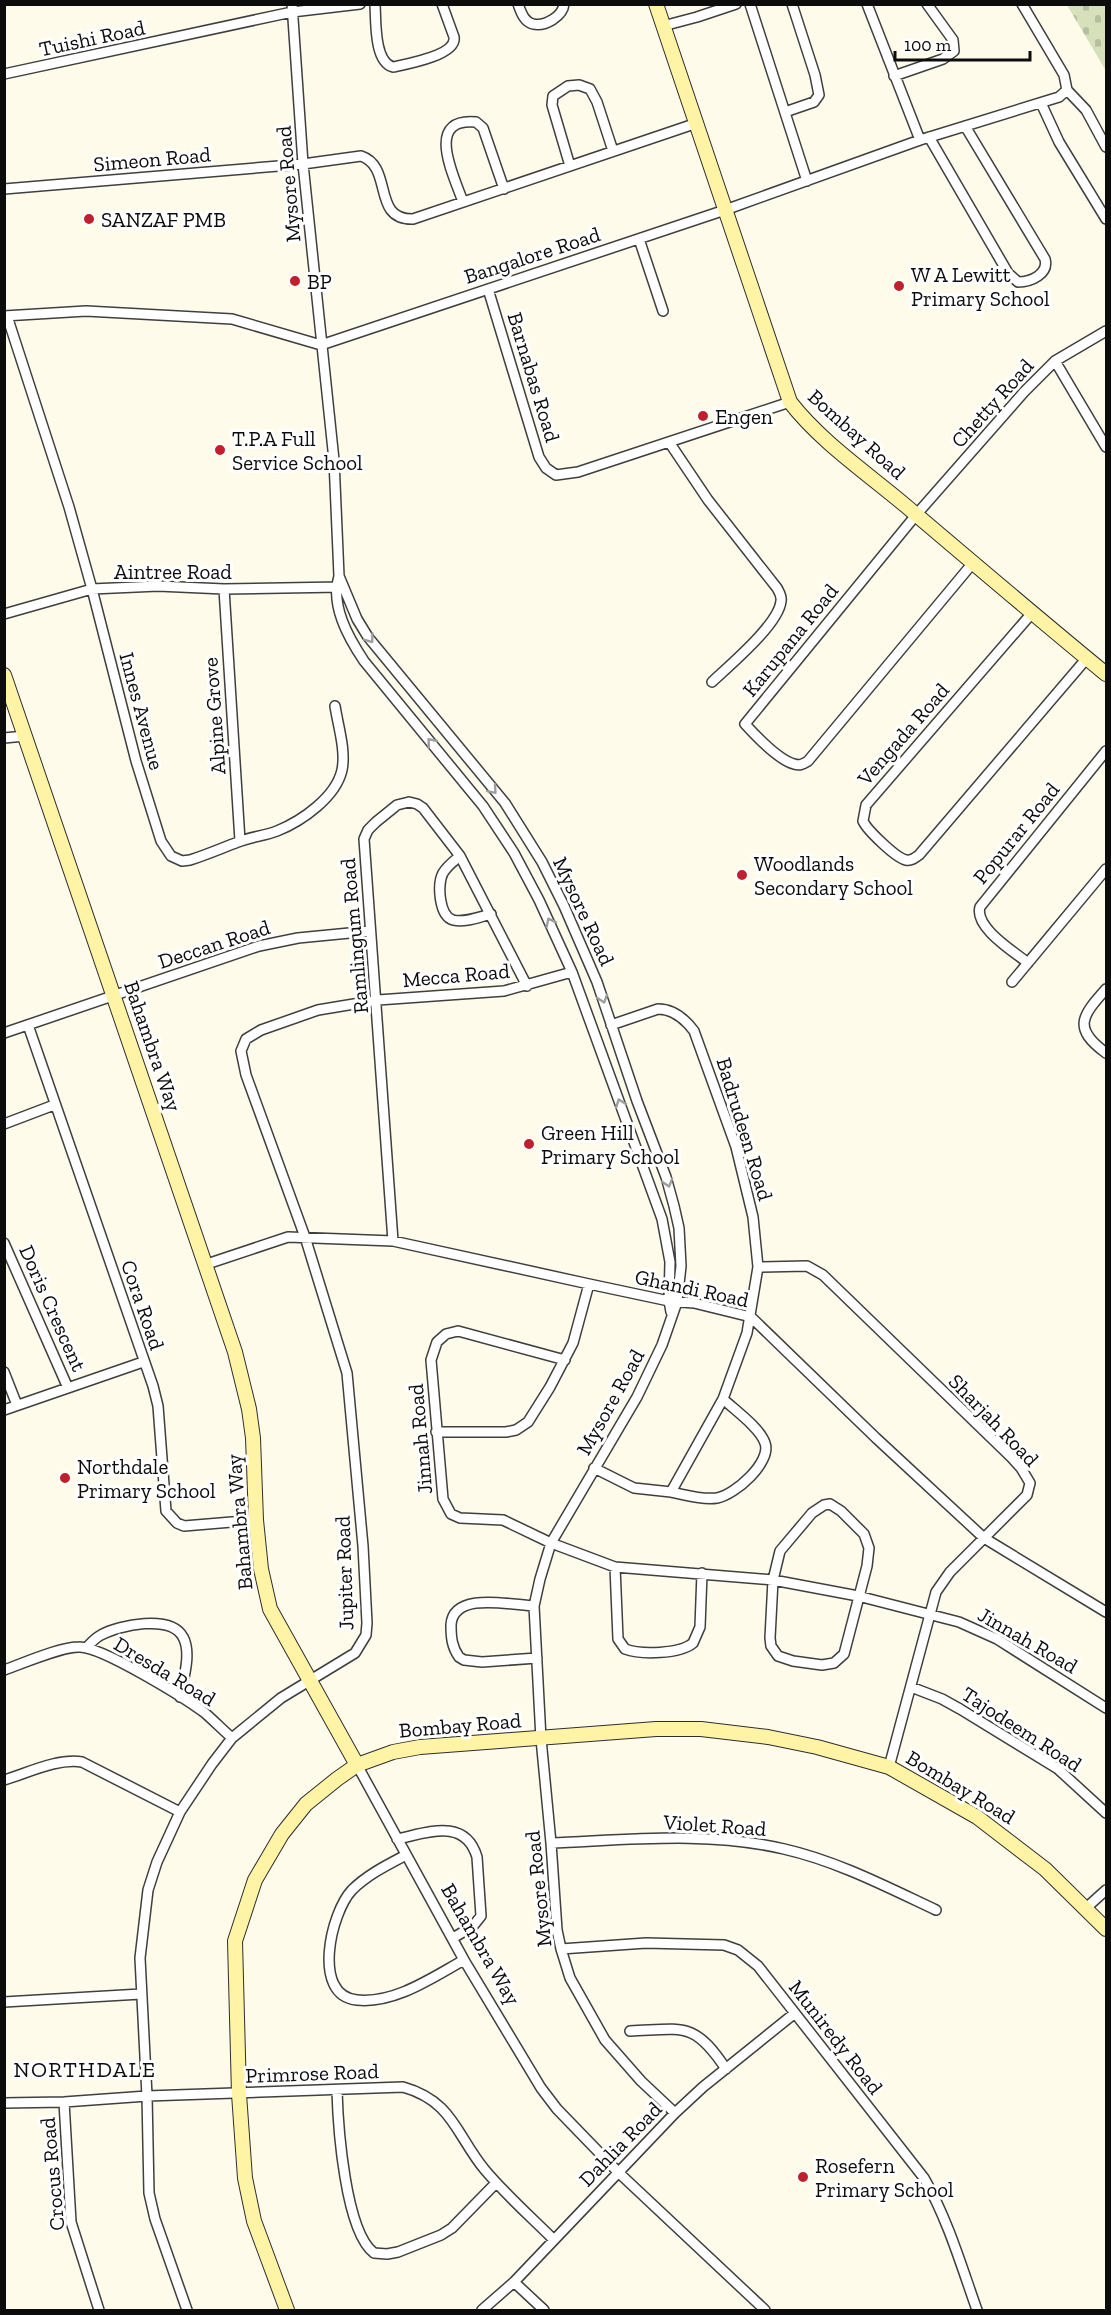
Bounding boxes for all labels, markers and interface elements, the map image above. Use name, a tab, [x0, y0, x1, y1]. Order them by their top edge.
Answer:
street label: Tuishi Road	[37, 15, 148, 61]
scale bar	[895, 24, 1030, 62]
text: 100 m	[904, 34, 952, 56]
street label: Mysore Road	[270, 124, 306, 243]
street label: Simeon Road	[92, 141, 212, 177]
place label: SANZAF PMB	[101, 207, 226, 232]
marker: SANZAF PMB	[82, 212, 96, 226]
street label: Bangalore Road	[461, 221, 604, 289]
place label: W A Lewitt Primary School	[911, 262, 1050, 311]
place label: BP	[307, 269, 332, 294]
marker: BP	[288, 274, 302, 288]
marker: W A Lewitt Primary School	[892, 279, 906, 293]
street label: Barnabas Road	[502, 309, 566, 445]
street label: Chetty Road	[946, 353, 1039, 453]
street label: Bombay Road	[803, 384, 911, 485]
place label: Engen	[715, 404, 773, 429]
marker: Engen	[696, 409, 710, 423]
place label: T.P.A Full Service School	[232, 426, 363, 475]
marker: T.P.A Full Service School	[213, 443, 227, 457]
street label: Aintree Road	[114, 559, 232, 584]
street label: Karupana Road	[737, 578, 843, 701]
one-way arrow	[363, 632, 374, 643]
street label: Innes Avenue	[114, 650, 170, 773]
street label: Alpine Grove	[197, 657, 231, 775]
street label: Vengada Road	[851, 677, 955, 791]
one-way arrow	[427, 738, 438, 749]
street label: Popurar Road	[968, 777, 1065, 889]
one-way arrow	[486, 783, 497, 794]
place label: Woodlands Secondary School	[754, 851, 913, 900]
street label: Mysore Road	[548, 853, 620, 970]
street label: Ramlingum Road	[335, 857, 373, 1015]
marker: Woodlands Secondary School	[735, 868, 749, 882]
street label: Deccan Road	[155, 914, 274, 974]
one-way arrow	[545, 917, 557, 928]
street label: Mecca Road	[401, 958, 511, 992]
street label: Bahambra Way	[119, 978, 187, 1115]
one-way arrow	[596, 993, 608, 1004]
street label: Badrudeen Road	[711, 1054, 779, 1204]
one-way arrow	[615, 1098, 627, 1109]
place label: Green Hill Primary School	[541, 1120, 680, 1169]
marker: Green Hill Primary School	[522, 1137, 536, 1151]
one-way arrow	[661, 1177, 673, 1188]
street label: Doris Crescent	[14, 1241, 92, 1375]
street label: Cora Road	[116, 1257, 170, 1354]
street label: Ghandi Road	[633, 1264, 752, 1312]
street label: Mysore Road	[571, 1344, 649, 1459]
street label: Sharjah Road	[943, 1369, 1045, 1472]
street label: Jinnah Road	[403, 1382, 437, 1495]
street label: Bahambra Way	[221, 1453, 257, 1591]
place label: Northdale Primary School	[77, 1454, 216, 1503]
marker: Northdale Primary School	[58, 1471, 72, 1485]
street label: Jupiter Road	[329, 1515, 358, 1631]
street label: Jinnah Road	[974, 1601, 1083, 1679]
street label: Dresda Road	[110, 1631, 221, 1711]
street label: Tajodeem Road	[957, 1681, 1087, 1778]
street label: Bombay Road	[398, 1707, 523, 1743]
street label: Bombay Road	[902, 1745, 1020, 1830]
street label: Violet Road	[662, 1809, 768, 1841]
street label: Mysore Road	[519, 1829, 557, 1948]
street label: Bahambra Way	[436, 1879, 526, 2009]
street label: Muniredy Road	[784, 1975, 889, 2099]
district label: NORTHDALE	[14, 2056, 156, 2083]
street label: Primrose Road	[245, 2058, 380, 2088]
street label: Dahlia Road	[573, 2096, 667, 2192]
street label: Crocus Road	[35, 2116, 69, 2232]
place label: Rosefern Primary School	[815, 2153, 954, 2202]
marker: Rosefern Primary School	[796, 2170, 810, 2184]

